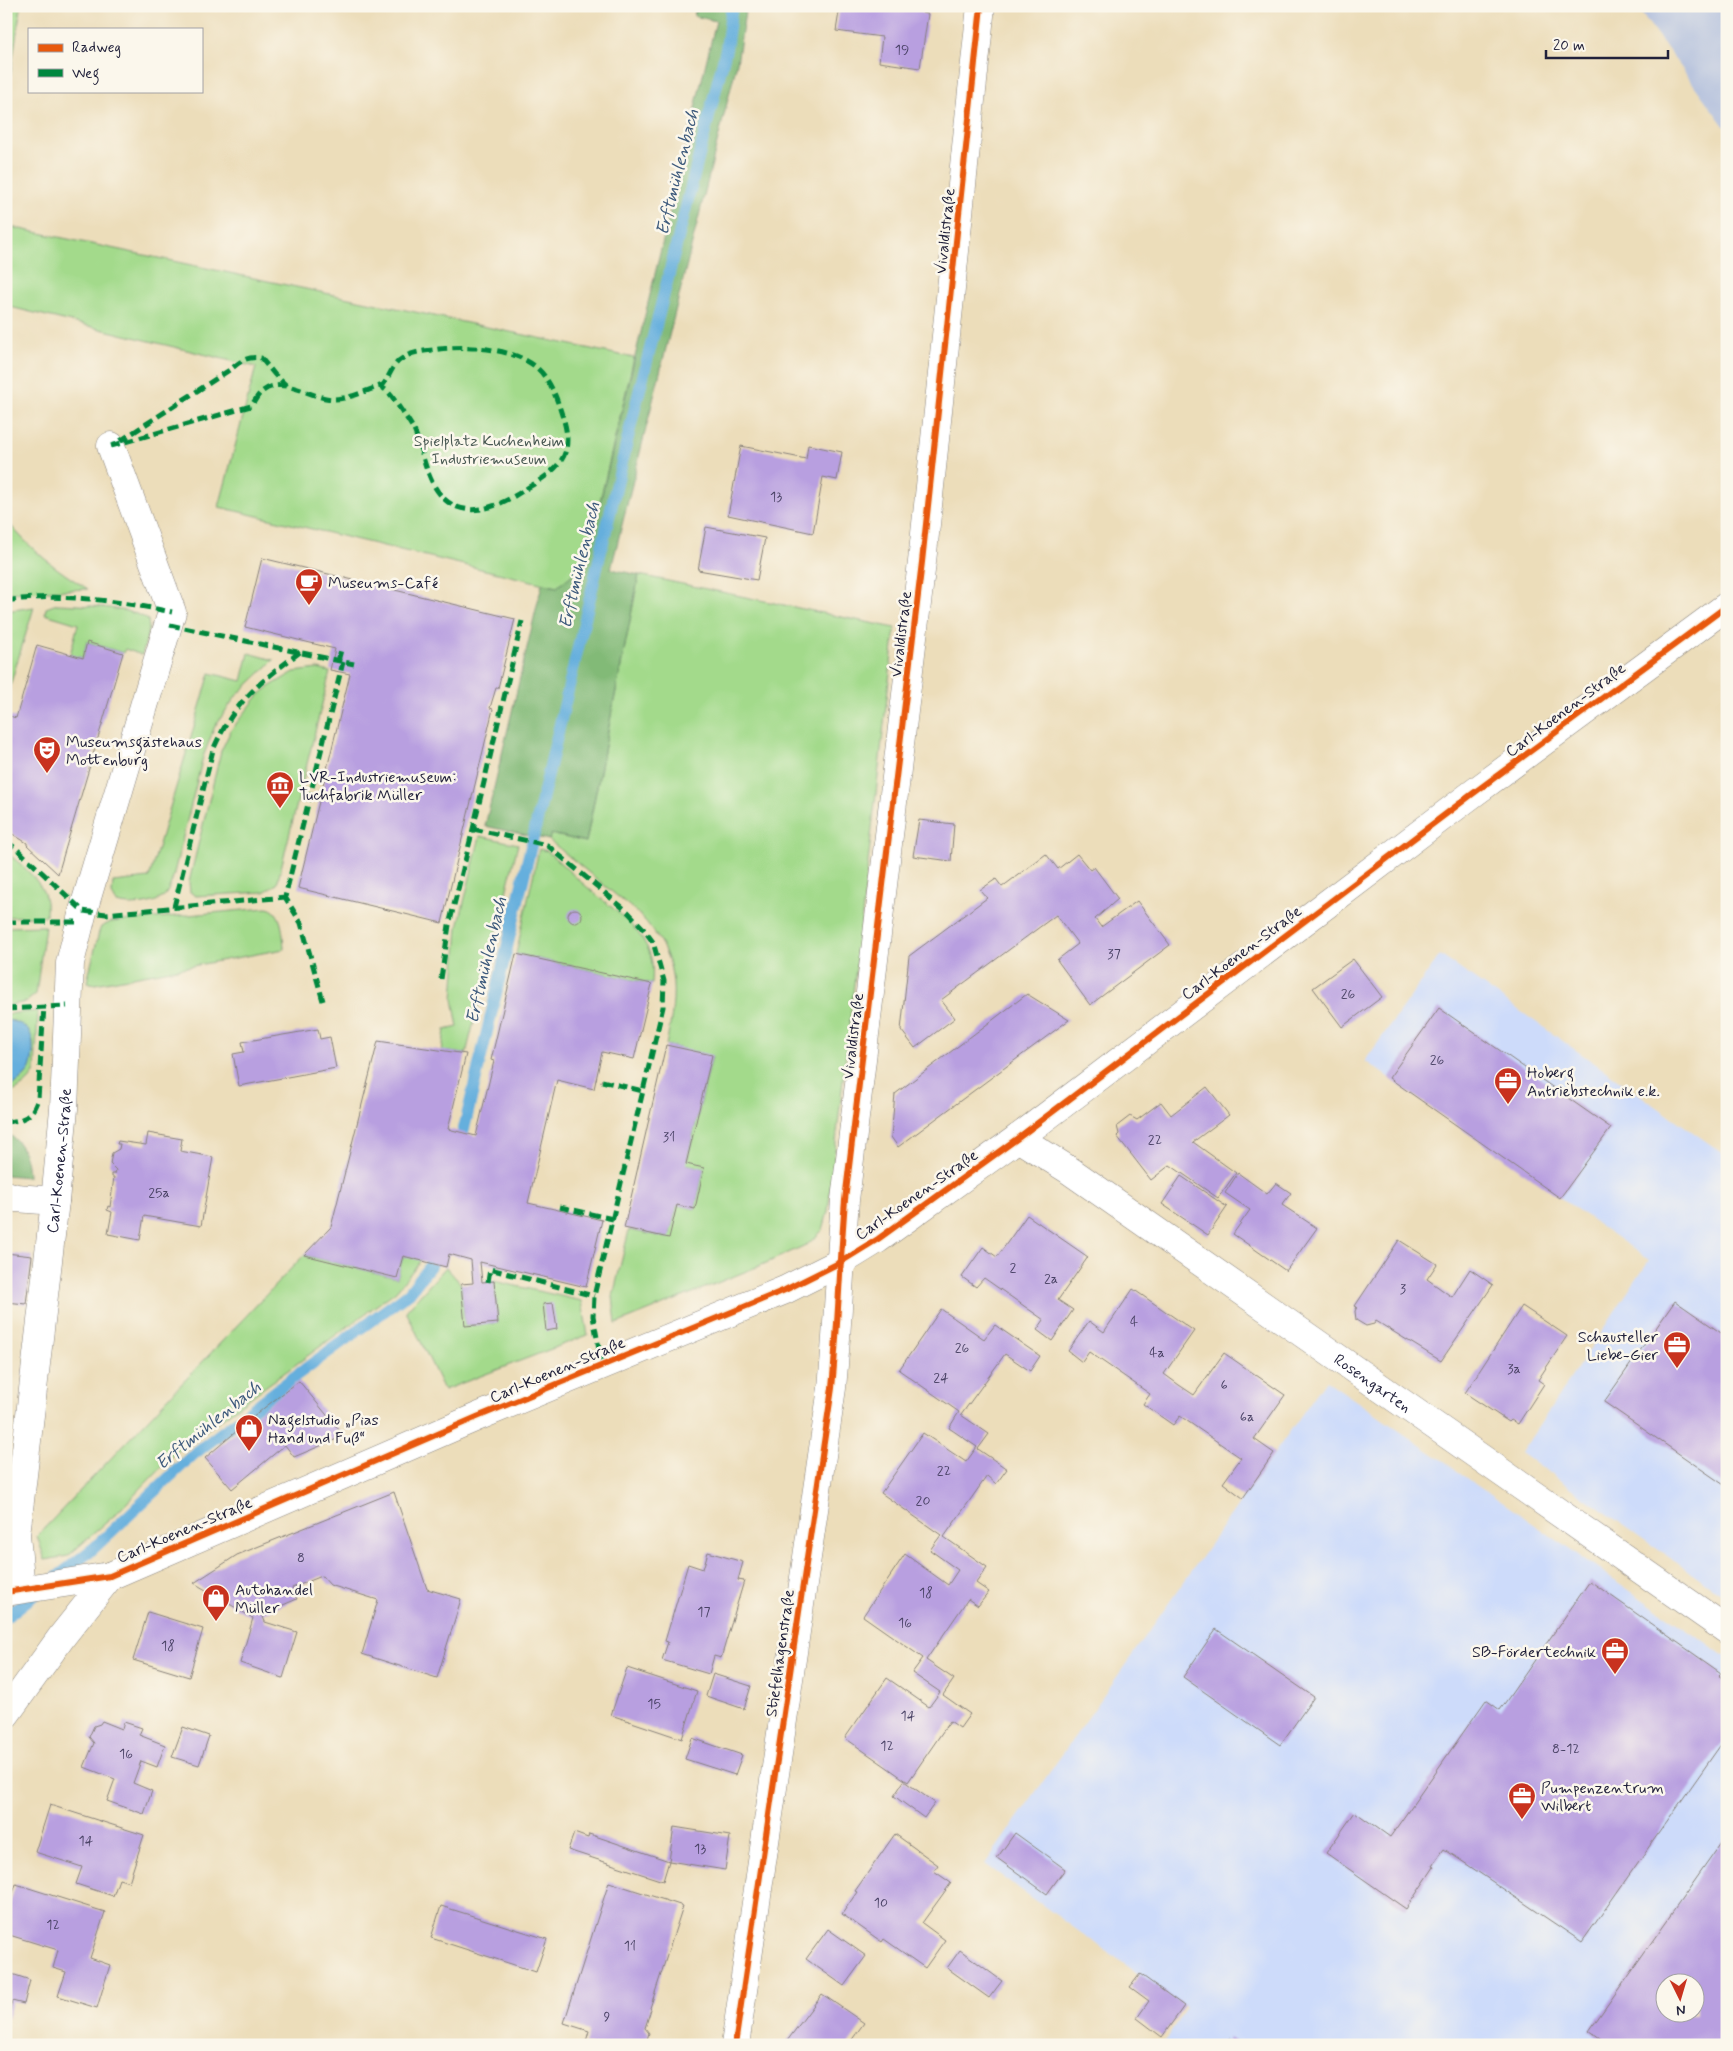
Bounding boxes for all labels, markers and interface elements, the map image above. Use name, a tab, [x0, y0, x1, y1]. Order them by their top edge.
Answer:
legend	[28, 28, 202, 92]
scale bar	[1546, 28, 1668, 60]
text: 20 m	[1553, 36, 1585, 56]
text: Radweg	[72, 38, 121, 58]
house number: 19	[895, 41, 909, 59]
text: Weg	[72, 64, 99, 85]
water label: Erftmühlenbach	[651, 106, 705, 238]
street label: Vivaldistraße	[931, 187, 960, 275]
park label: Spielplatz Kuchenheim Industriemuseum	[414, 431, 564, 470]
house number: 13	[770, 488, 782, 506]
water label: Erftmühlenbach	[554, 499, 606, 631]
cafe icon: Museums-Café	[294, 567, 324, 606]
place label: Museums-Café	[328, 573, 438, 594]
street label: Vivaldistraße	[886, 590, 917, 678]
street label: Carl-Koenen-Straße	[1502, 658, 1630, 762]
place label: Museumsgästehaus Mottenburg	[66, 732, 202, 771]
theatre icon: Museumsgästehaus Mottenburg	[32, 735, 62, 774]
place label: LVR-Industriemuseum: Tuchfabrik Müller	[299, 767, 457, 806]
museum icon: LVR-Industriemuseum: Tuchfabrik Müller	[265, 770, 295, 809]
water label: Erftmühlenbach	[461, 894, 513, 1026]
street label: Carl-Koenen-Straße	[1178, 901, 1306, 1005]
house number: 37	[1107, 945, 1121, 963]
house number: 26	[1341, 985, 1356, 1003]
street label: Vivaldistraße	[838, 992, 869, 1080]
house number: 26	[1430, 1051, 1445, 1069]
place label: Hoberg Antriebstechnik e.k.	[1527, 1063, 1660, 1102]
office icon: Hoberg Antriebstechnik e.k.	[1493, 1066, 1523, 1105]
street label: Carl-Koenen-Straße	[42, 1088, 77, 1234]
house number: 31	[663, 1128, 675, 1146]
house number: 22	[1148, 1131, 1162, 1149]
street label: Carl-Koenen-Straße	[851, 1145, 983, 1246]
house number: 25a	[148, 1184, 170, 1202]
house number: 2	[1010, 1259, 1017, 1277]
house number: 2a	[1044, 1270, 1058, 1288]
house number: 3	[1400, 1280, 1406, 1298]
house number: 4	[1130, 1313, 1138, 1331]
place label: Schausteller Liebe-Gier	[1578, 1327, 1659, 1366]
office icon: Schausteller Liebe-Gier	[1662, 1330, 1692, 1369]
street label: Carl-Koenen-Straße	[487, 1332, 629, 1408]
house number: 26	[955, 1339, 970, 1357]
house number: 4a	[1149, 1344, 1165, 1362]
street label: Rosengarten	[1329, 1349, 1415, 1418]
house number: 3a	[1507, 1360, 1521, 1378]
house number: 24	[933, 1369, 949, 1387]
water label: Erftmühlenbach	[151, 1376, 267, 1476]
house number: 6	[1220, 1376, 1228, 1394]
house number: 6a	[1240, 1408, 1254, 1426]
place label: Nagelstudio „Pias Hand und Fuß“	[268, 1410, 379, 1449]
shop icon: Nagelstudio „Pias Hand und Fuß“	[234, 1413, 264, 1452]
house number: 22	[937, 1462, 951, 1480]
street label: Carl-Koenen-Straße	[114, 1492, 256, 1568]
house number: 20	[916, 1492, 930, 1510]
house number: 8	[297, 1549, 305, 1567]
place label: Autohandel Müller	[235, 1580, 313, 1619]
shop icon: Autohandel Müller	[201, 1583, 231, 1622]
house number: 18	[919, 1584, 933, 1602]
street label: Stiefelhagenstraße	[761, 1588, 800, 1718]
house number: 17	[697, 1603, 711, 1621]
house number: 16	[898, 1614, 912, 1632]
office icon: SB-Fördertechnik	[1600, 1636, 1630, 1675]
house number: 18	[161, 1637, 175, 1655]
place label: SB-Fördertechnik	[1472, 1642, 1596, 1663]
house number: 15	[647, 1695, 661, 1713]
house number: 14	[901, 1707, 916, 1725]
house number: 12	[880, 1737, 894, 1755]
house number: 8-12	[1552, 1740, 1580, 1758]
house number: 16	[119, 1745, 133, 1763]
place label: Pumpenzentrum Wilbert	[1541, 1778, 1664, 1817]
office icon: Pumpenzentrum Wilbert	[1507, 1781, 1537, 1820]
house number: 14	[79, 1832, 94, 1850]
house number: 13	[694, 1840, 706, 1858]
house number: 10	[874, 1894, 888, 1912]
house number: 12	[46, 1916, 60, 1934]
house number: 11	[624, 1937, 636, 1955]
north arrow	[1656, 1974, 1706, 2024]
text: N	[1676, 2001, 1686, 2019]
house number: 9	[604, 2008, 611, 2026]

